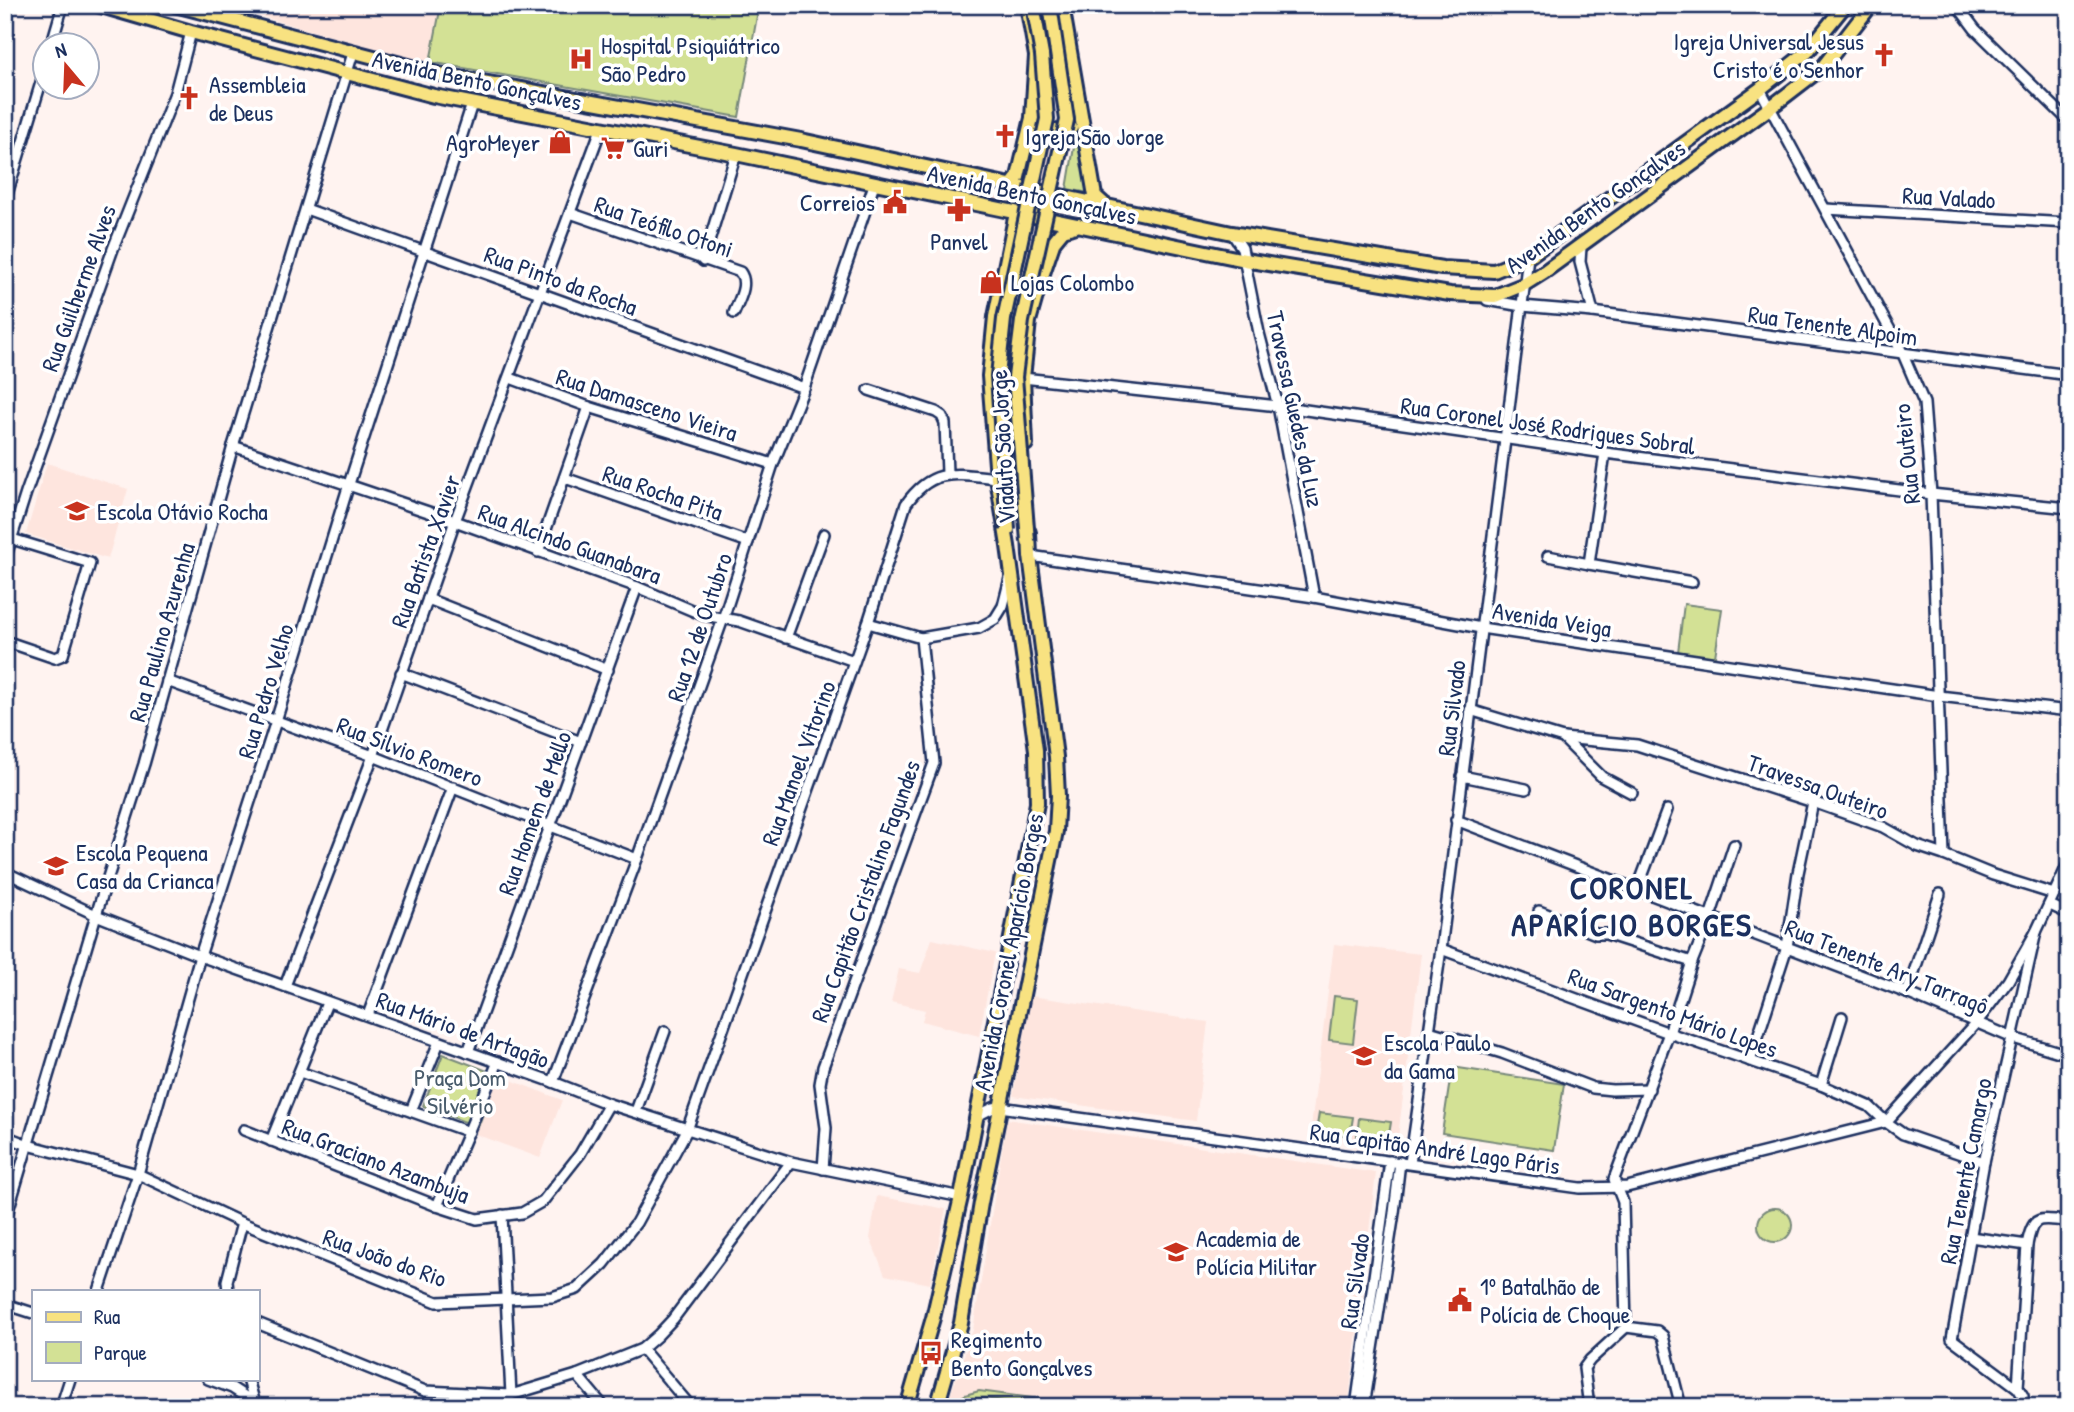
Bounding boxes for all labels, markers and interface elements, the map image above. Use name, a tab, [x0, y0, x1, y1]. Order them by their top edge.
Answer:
place label: Igreja Universal Jesus Cristo é o Senhor	[1673, 25, 1864, 85]
place label: Hospital Psiquiátrico São Pedro	[601, 29, 780, 89]
north arrow	[32, 32, 102, 102]
text: N	[51, 36, 69, 64]
church icon: Igreja Universal Jesus Cristo é o Senhor	[1870, 41, 1898, 69]
street label: Avenida Bento Gonçalves	[370, 42, 584, 118]
hospital icon: Hospital Psiquiátrico São Pedro	[567, 45, 595, 73]
place label: Assembleia de Deus	[209, 68, 306, 128]
church icon: Assembleia de Deus	[175, 84, 203, 112]
place label: Igreja São Jorge	[1025, 120, 1165, 152]
church icon: Igreja São Jorge	[991, 122, 1019, 150]
place label: AgroMeyer	[446, 126, 540, 158]
shop icon: AgroMeyer	[546, 128, 574, 156]
place label: Guri	[633, 132, 669, 164]
street label: Avenida Bento Gonçalves	[1499, 132, 1691, 280]
supermarket icon: Guri	[599, 134, 627, 162]
street label: Avenida Bento Gonçalves	[925, 156, 1139, 232]
street label: Rua Valado	[1902, 179, 1997, 215]
place label: Correios	[800, 186, 875, 218]
street label: Rua Teófilo Otoni	[590, 187, 738, 265]
public building icon: Correios	[881, 188, 909, 216]
pharmacy icon: Panvel	[945, 196, 973, 224]
street label: Rua Guilherme Alves	[33, 200, 123, 376]
place label: Panvel	[930, 225, 988, 257]
street label: Rua Pinto da Rocha	[480, 238, 642, 322]
place label: Lojas Colombo	[1011, 266, 1134, 298]
shop icon: Lojas Colombo	[977, 268, 1005, 296]
street label: Rua Tenente Alpoim	[1746, 297, 1920, 353]
street label: Travessa Guedes da Luz	[1260, 308, 1332, 510]
street label: Rua Damasceno Vieira	[552, 360, 742, 448]
street label: Viaduto São Jorge	[982, 369, 1022, 525]
street label: Rua Coronel José Rodrigues Sobral	[1399, 388, 1698, 462]
street label: Rua Outeiro	[1885, 402, 1927, 506]
street label: Rua Rocha Pita	[599, 457, 727, 527]
street label: Rua Batista Xavier	[382, 470, 468, 632]
place label: Escola Otávio Rocha	[97, 495, 268, 527]
street label: Rua Alcindo Guanabara	[474, 495, 666, 591]
school or university icon: Escola Otávio Rocha	[63, 497, 91, 525]
street label: Rua Paulino Azurenha	[120, 539, 202, 725]
street label: Rua 12 de Outubro	[659, 548, 739, 705]
street label: Avenida Veiga	[1490, 594, 1614, 644]
street label: Rua Pedro Velho	[229, 619, 301, 762]
street label: Rua Silvado	[1429, 658, 1473, 758]
street label: Rua Manoel Vitorino	[753, 676, 843, 850]
street label: Rua Silvio Romero	[333, 709, 488, 794]
street label: Rua Homem de Mello	[489, 726, 579, 899]
street label: Travessa Outeiro	[1743, 746, 1893, 826]
street label: Rua Capitão Cristalino Fagundes	[803, 756, 927, 1026]
street label: Avenida Coronel Aparício Borges	[965, 811, 1051, 1093]
place label: Escola Pequena Casa da Crianca	[76, 836, 214, 896]
school or university icon: Escola Pequena Casa da Crianca	[42, 852, 70, 880]
district label: CORONEL APARÍCIO BORGES	[1511, 866, 1753, 946]
street label: Rua Tenente Ary Tarragô	[1781, 911, 1994, 1021]
street label: Rua Sargento Mário Lopes	[1564, 959, 1782, 1065]
street label: Rua Mário de Artagão	[372, 983, 554, 1075]
place label: Escola Paulo da Gama	[1384, 1026, 1491, 1086]
school or university icon: Escola Paulo da Gama	[1350, 1042, 1378, 1070]
park label: Praça Dom Silvério	[414, 1061, 506, 1121]
street label: Rua Tenente Camargo	[1931, 1075, 1999, 1267]
street label: Rua Graciano Azambuja	[278, 1110, 474, 1210]
street label: Rua Capitão André Lago Páris	[1308, 1115, 1562, 1181]
street label: Rua João do Rio	[319, 1220, 451, 1294]
place label: Academia de Polícia Militar	[1196, 1222, 1317, 1282]
street label: Rua Silvado	[1331, 1231, 1377, 1331]
school or university icon: Academia de Polícia Militar	[1162, 1238, 1190, 1266]
place label: 1º Batalhão de Polícia de Choque	[1480, 1270, 1631, 1330]
public building icon: 1º Batalhão de Polícia de Choque	[1446, 1286, 1474, 1314]
legend	[32, 1290, 259, 1380]
text: Rua	[94, 1302, 120, 1331]
place label: Regimento Bento Gonçalves	[951, 1323, 1093, 1383]
text: Parque	[94, 1338, 147, 1367]
bus stop icon: Regimento Bento Gonçalves	[917, 1339, 945, 1367]

